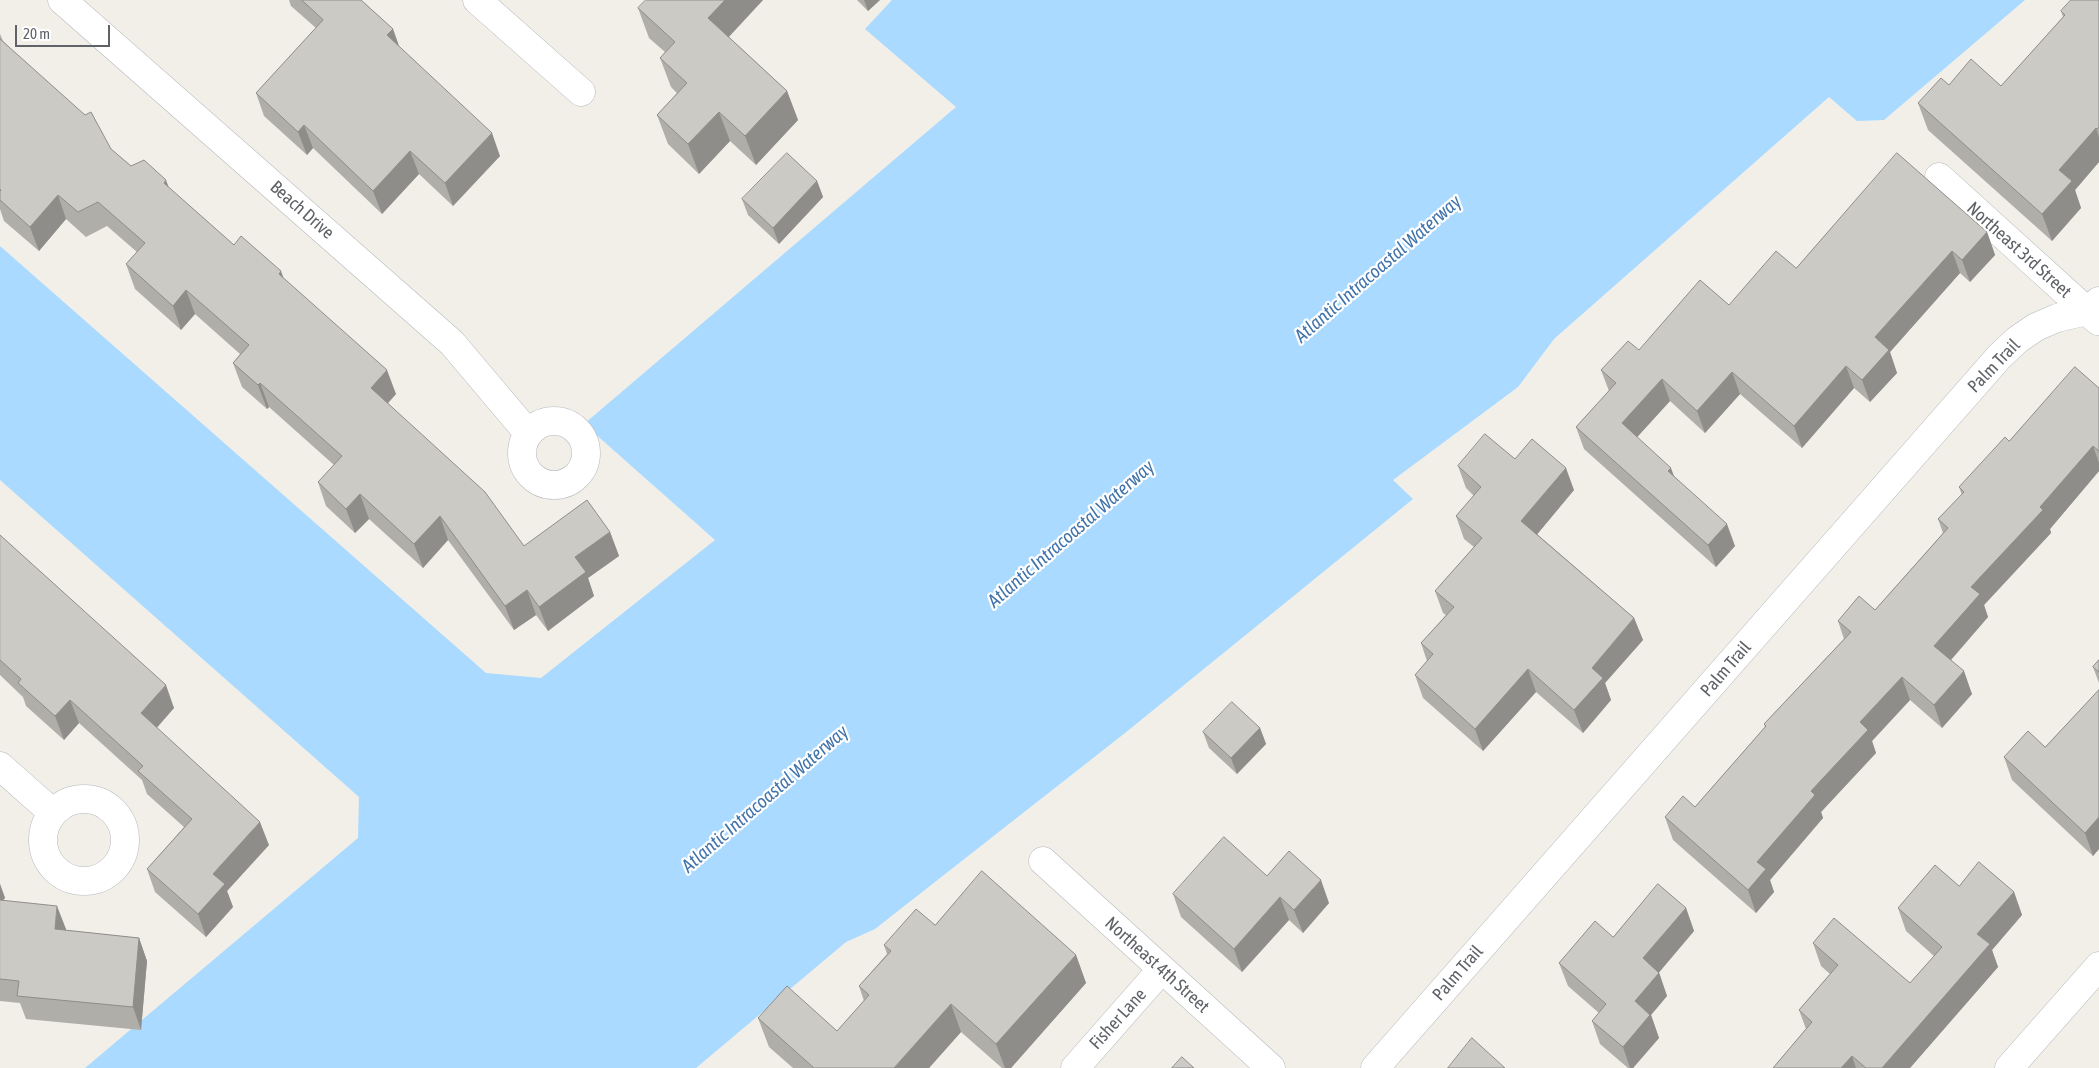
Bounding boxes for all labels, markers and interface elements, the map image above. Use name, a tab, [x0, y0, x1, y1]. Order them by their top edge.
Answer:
scale bar	[18, 15, 112, 47]
text: 20 m	[23, 25, 50, 42]
street label: Beach Drive	[266, 176, 338, 244]
water label: Atlantic Intracoastal Waterway	[1290, 190, 1466, 348]
street label: Northeast 3rd Street	[1962, 198, 2076, 302]
street label: Palm Trail	[1963, 335, 2025, 397]
water label: Atlantic Intracoastal Waterway	[983, 455, 1159, 613]
street label: Palm Trail	[1696, 637, 1756, 701]
water label: Atlantic Intracoastal Waterway	[677, 720, 853, 878]
street label: Northeast 4th Street	[1100, 912, 1214, 1018]
street label: Palm Trail	[1428, 941, 1488, 1005]
street label: Fisher Lane	[1085, 984, 1151, 1054]

